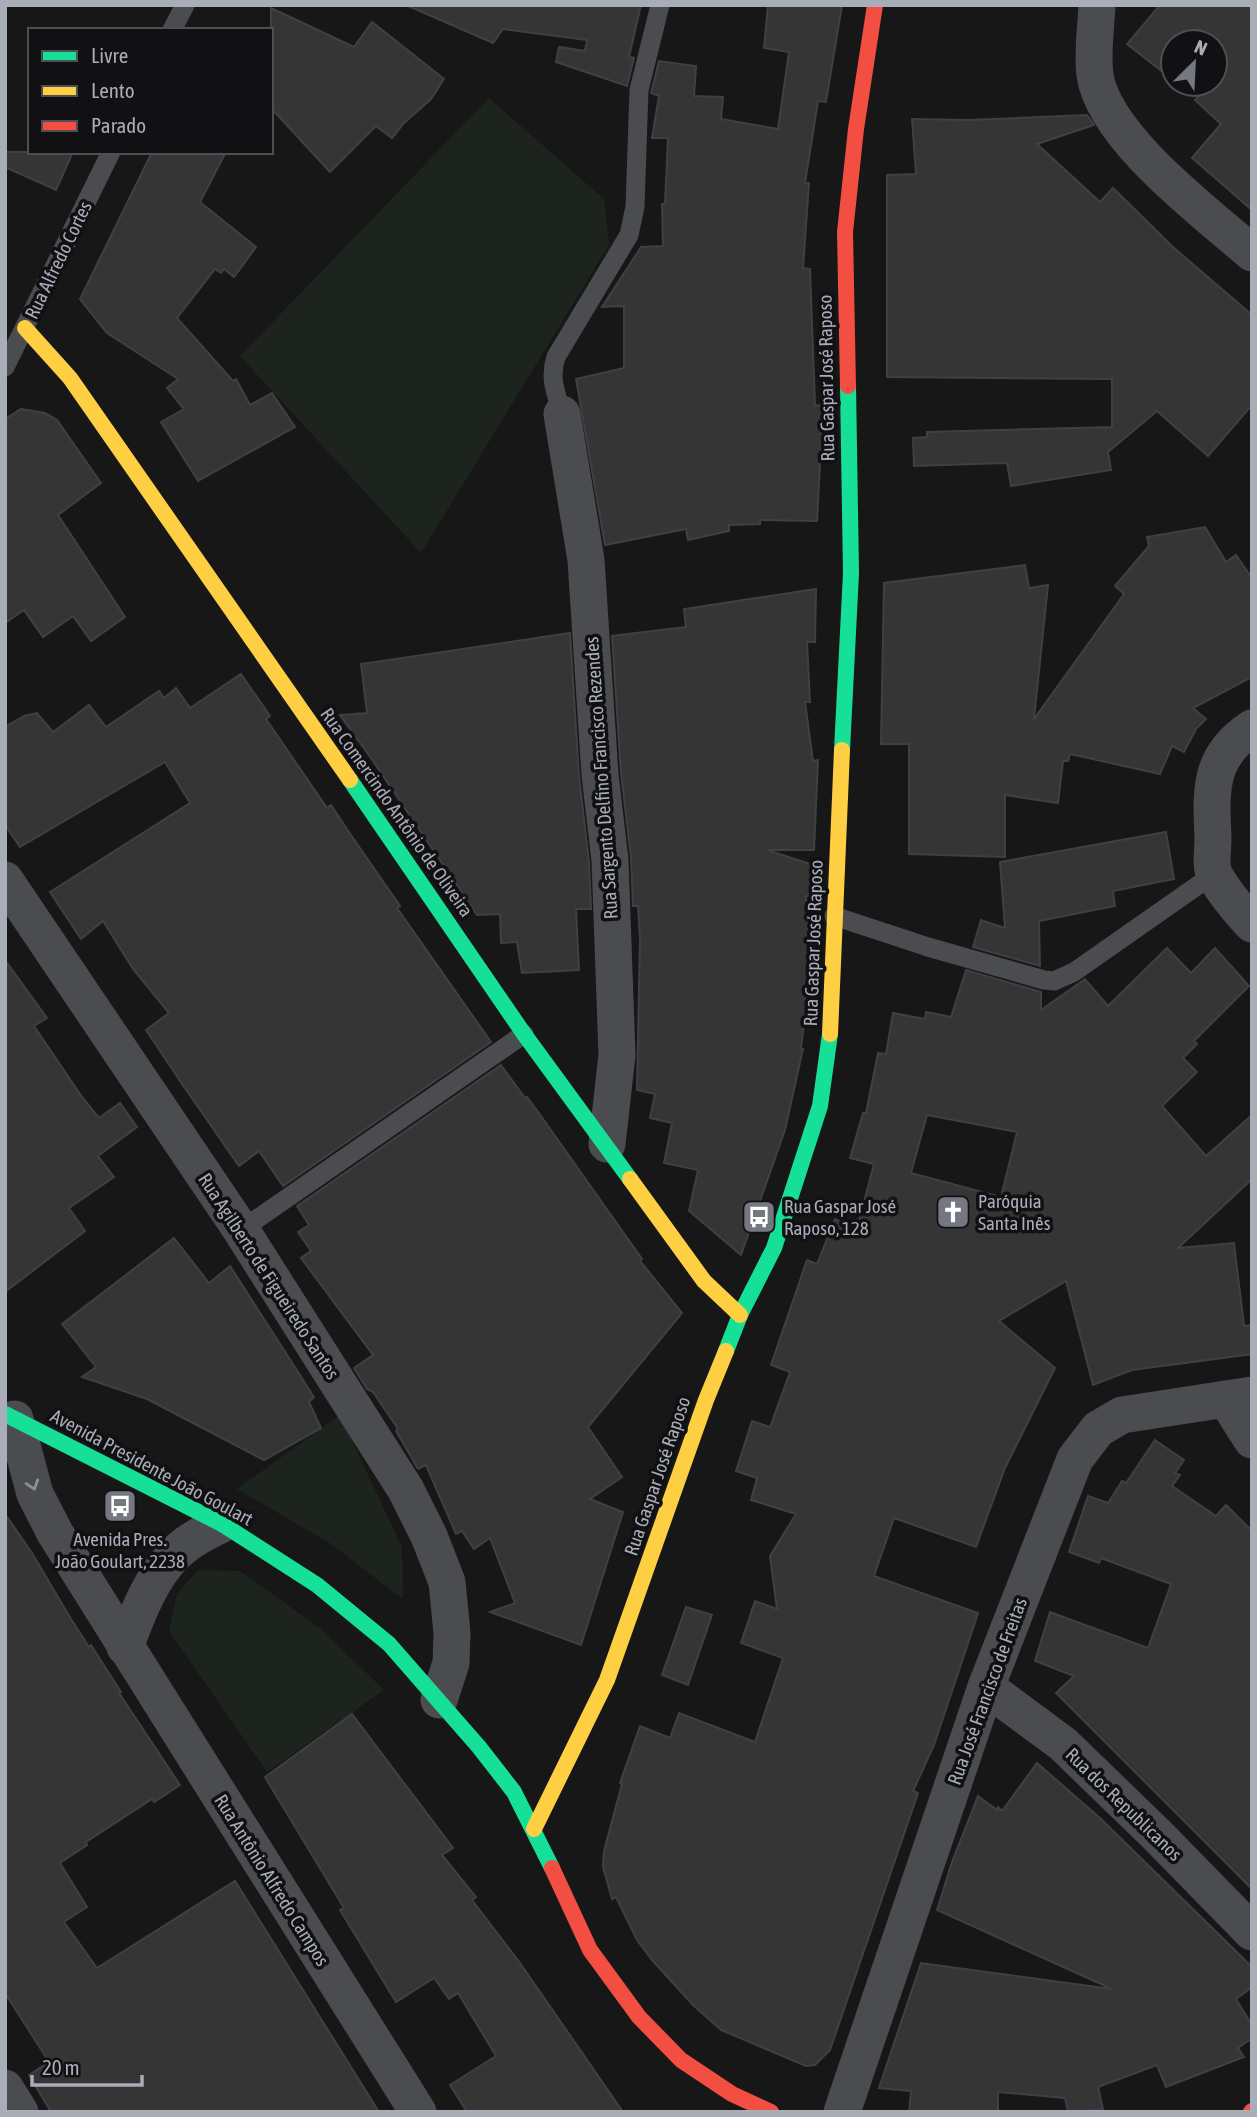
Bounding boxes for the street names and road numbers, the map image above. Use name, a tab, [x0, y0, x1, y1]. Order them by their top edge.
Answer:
street label: Rua Alfredo Cortes	[20, 197, 96, 322]
street label: Rua Gaspar José Raposo	[814, 294, 838, 461]
street label: Rua Sargento Delfino Francisco Rezendes	[580, 636, 622, 920]
street label: Rua Comercindo Antônio de Oliveira	[316, 703, 478, 921]
street label: Rua Gaspar José Raposo	[799, 859, 827, 1027]
street label: Rua Agilberto de Figueiredo Santos	[194, 1169, 344, 1383]
street label: Rua Gaspar José Raposo	[619, 1394, 695, 1558]
street label: Avenida Presidente João Goulart	[47, 1404, 257, 1530]
street label: Rua José Francisco de Freitas	[943, 1594, 1031, 1788]
street label: Rua dos Republicanos	[1061, 1743, 1187, 1865]
street label: Rua Antônio Alfredo Campos	[210, 1790, 334, 1970]

